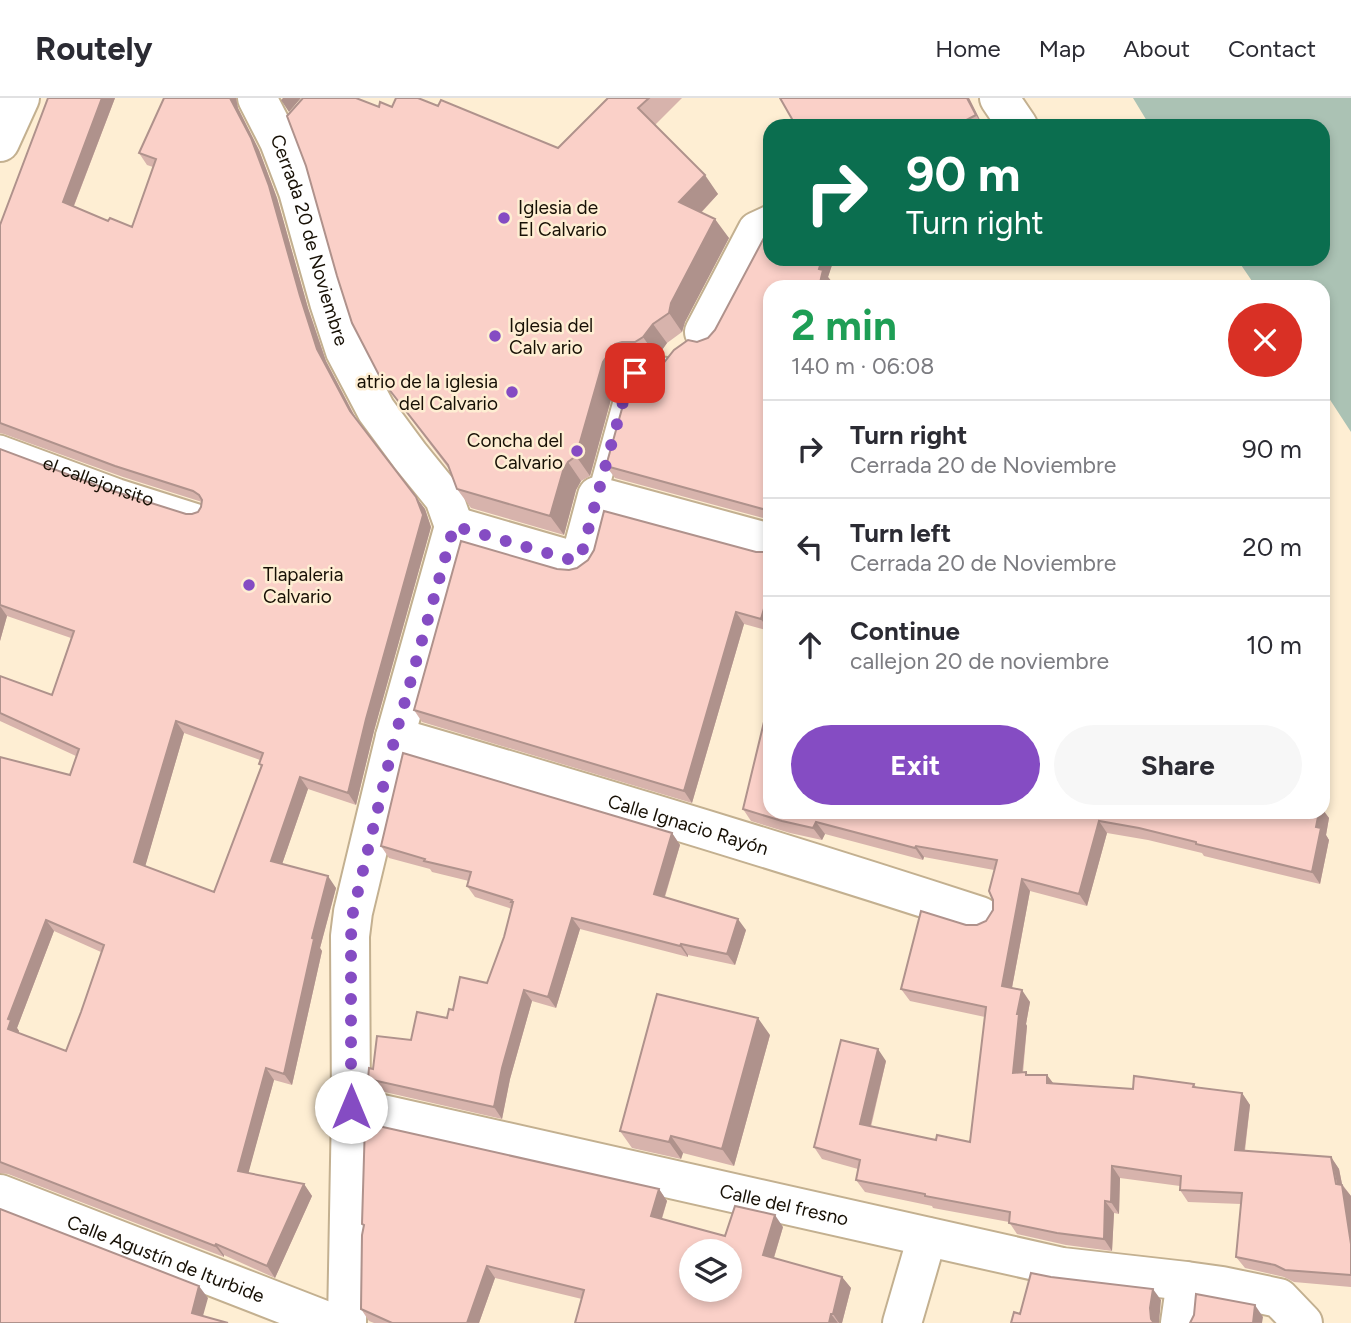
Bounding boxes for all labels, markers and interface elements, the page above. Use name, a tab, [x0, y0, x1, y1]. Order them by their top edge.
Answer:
text: Routely	[35, 29, 153, 68]
text: Home	[935, 34, 1001, 63]
text: Map	[1039, 34, 1085, 63]
text: About	[1123, 34, 1190, 63]
text: Contact	[1228, 34, 1316, 63]
street label: Cerrada 20 de Noviembre	[265, 131, 353, 349]
text: 90 m	[906, 144, 1021, 203]
icon: right	[791, 147, 882, 238]
place label: Iglesia de El Calvario	[518, 196, 607, 241]
text: Turn right	[906, 204, 1044, 242]
marker: Iglesia de El Calvario	[496, 210, 512, 226]
text: 2 min	[791, 300, 897, 351]
button: close	[1228, 303, 1302, 377]
place label: Iglesia del Calv ario	[509, 314, 593, 359]
marker: Iglesia del Calv ario	[487, 328, 503, 344]
pin	[605, 343, 665, 403]
text: 140 m · 06:08	[791, 352, 934, 380]
icon: arrive	[616, 354, 654, 392]
place label: atrio de la iglesia del Calvario	[357, 370, 498, 415]
marker: atrio de la iglesia del Calvario	[504, 384, 520, 400]
text: Turn right	[850, 419, 967, 451]
place label: Concha del Calvario	[467, 429, 563, 474]
icon: right	[791, 430, 829, 468]
text: 90 m	[1242, 433, 1302, 465]
marker: Concha del Calvario	[569, 443, 585, 459]
street label: el callejonsito	[40, 451, 157, 511]
text: Cerrada 20 de Noviembre	[850, 451, 1116, 479]
text: Turn left	[850, 517, 951, 549]
icon: left	[791, 528, 829, 566]
text: 20 m	[1242, 531, 1302, 563]
text: Cerrada 20 de Noviembre	[850, 549, 1116, 577]
place label: Tlapaleria Calvario	[263, 563, 343, 608]
marker: Tlapaleria Calvario	[241, 577, 257, 593]
text: Continue	[850, 615, 960, 647]
icon: ahead	[791, 626, 829, 664]
text: 10 m	[1246, 629, 1302, 661]
text: callejon 20 de noviembre	[850, 647, 1109, 675]
button: Exit	[791, 725, 1040, 805]
button: Share	[1054, 725, 1302, 805]
street label: Calle Ignacio Rayón	[605, 790, 771, 860]
position arrow	[314, 1070, 388, 1144]
street label: Calle del fresno	[717, 1179, 851, 1231]
street label: Calle Agustín de Iturbide	[64, 1210, 268, 1308]
map controls	[679, 1239, 742, 1302]
button: layers	[679, 1239, 742, 1302]

